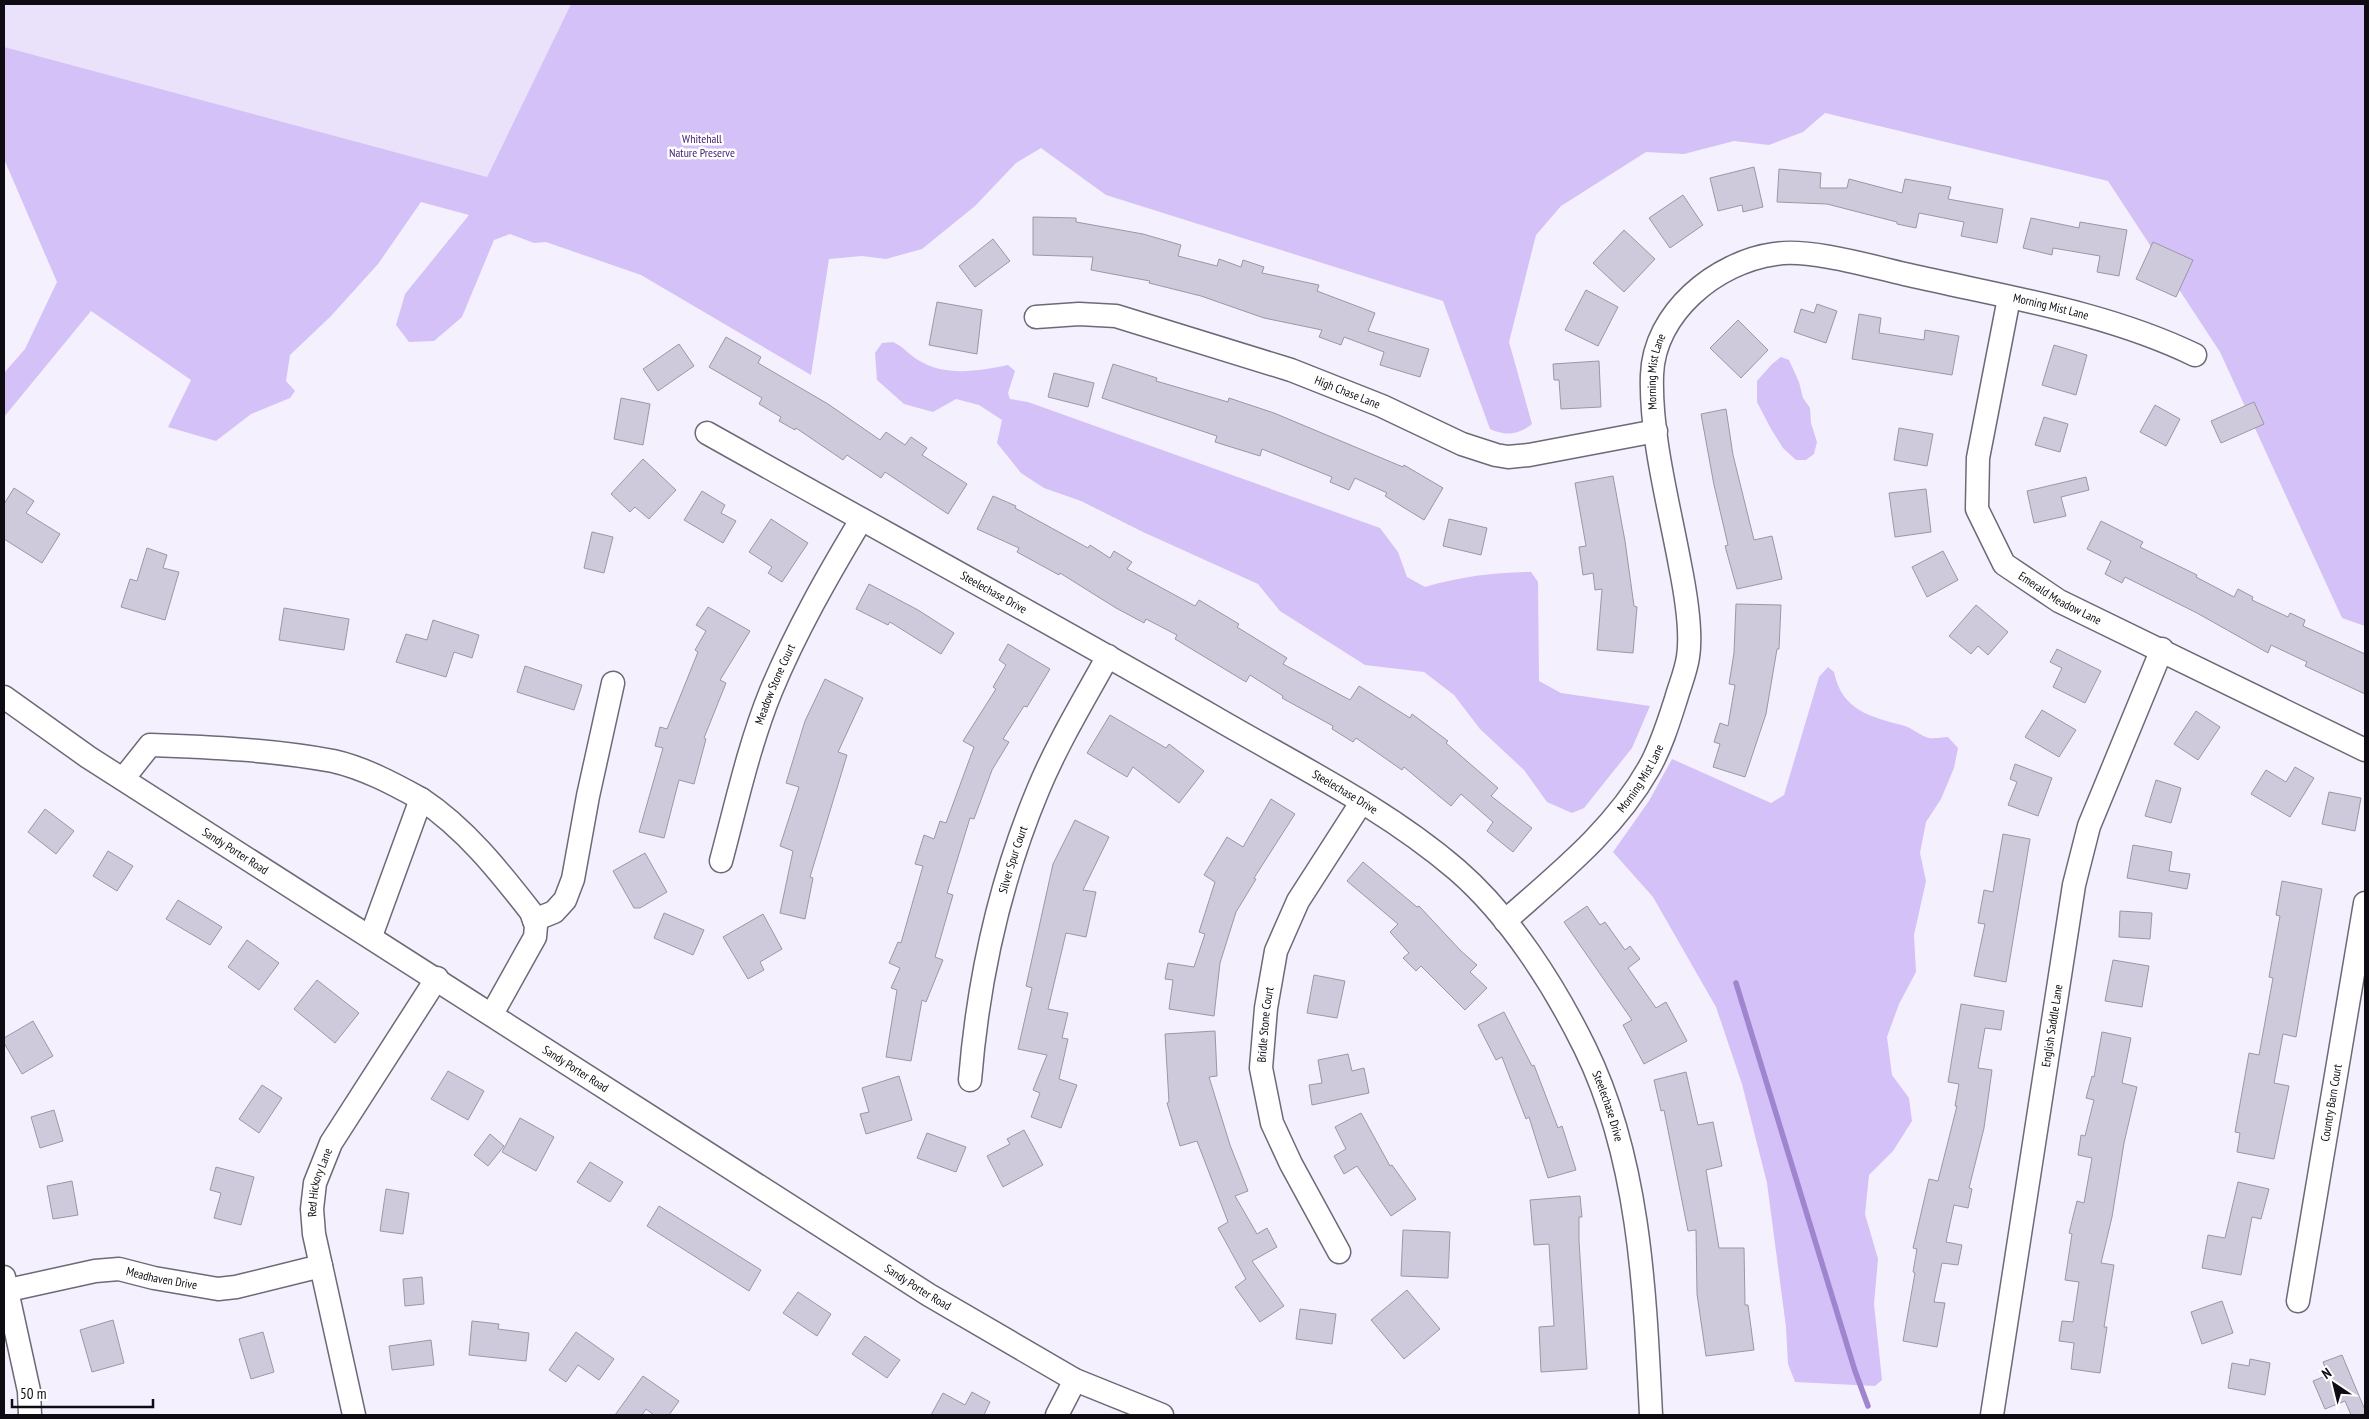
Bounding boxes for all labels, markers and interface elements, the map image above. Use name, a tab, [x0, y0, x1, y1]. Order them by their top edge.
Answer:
park label: Whitehall Nature Preserve	[669, 131, 735, 160]
street label: Morning Mist Lane	[2012, 290, 2090, 323]
street label: Morning Mist Lane	[1644, 331, 1669, 410]
street label: High Chase Lane	[1313, 372, 1383, 412]
street label: Steelechase Drive	[958, 568, 1030, 617]
street label: Emerald Meadow Lane	[2016, 568, 2104, 628]
street label: Meadow Stone Court	[751, 641, 798, 726]
street label: Morning Mist Lane	[1614, 742, 1666, 815]
street label: Steelechase Drive	[1310, 766, 1381, 817]
street label: Silver Spur Court	[995, 823, 1031, 895]
street label: Sandy Porter Road	[200, 824, 271, 877]
street label: English Saddle Lane	[2038, 983, 2066, 1068]
street label: Bridle Stone Court	[1253, 985, 1277, 1063]
street label: Sandy Porter Road	[540, 1042, 612, 1095]
street label: Country Barn Court	[2317, 1062, 2345, 1143]
street label: Steelechase Drive	[1589, 1068, 1627, 1143]
street label: Red Hickory Lane	[304, 1146, 335, 1218]
street label: Sandy Porter Road	[882, 1261, 954, 1313]
street label: Meadhaven Drive	[125, 1263, 198, 1292]
north arrow	[2309, 1359, 2359, 1409]
text: N	[2318, 1364, 2335, 1383]
scale bar	[12, 1376, 154, 1408]
text: 50 m	[20, 1384, 46, 1403]

